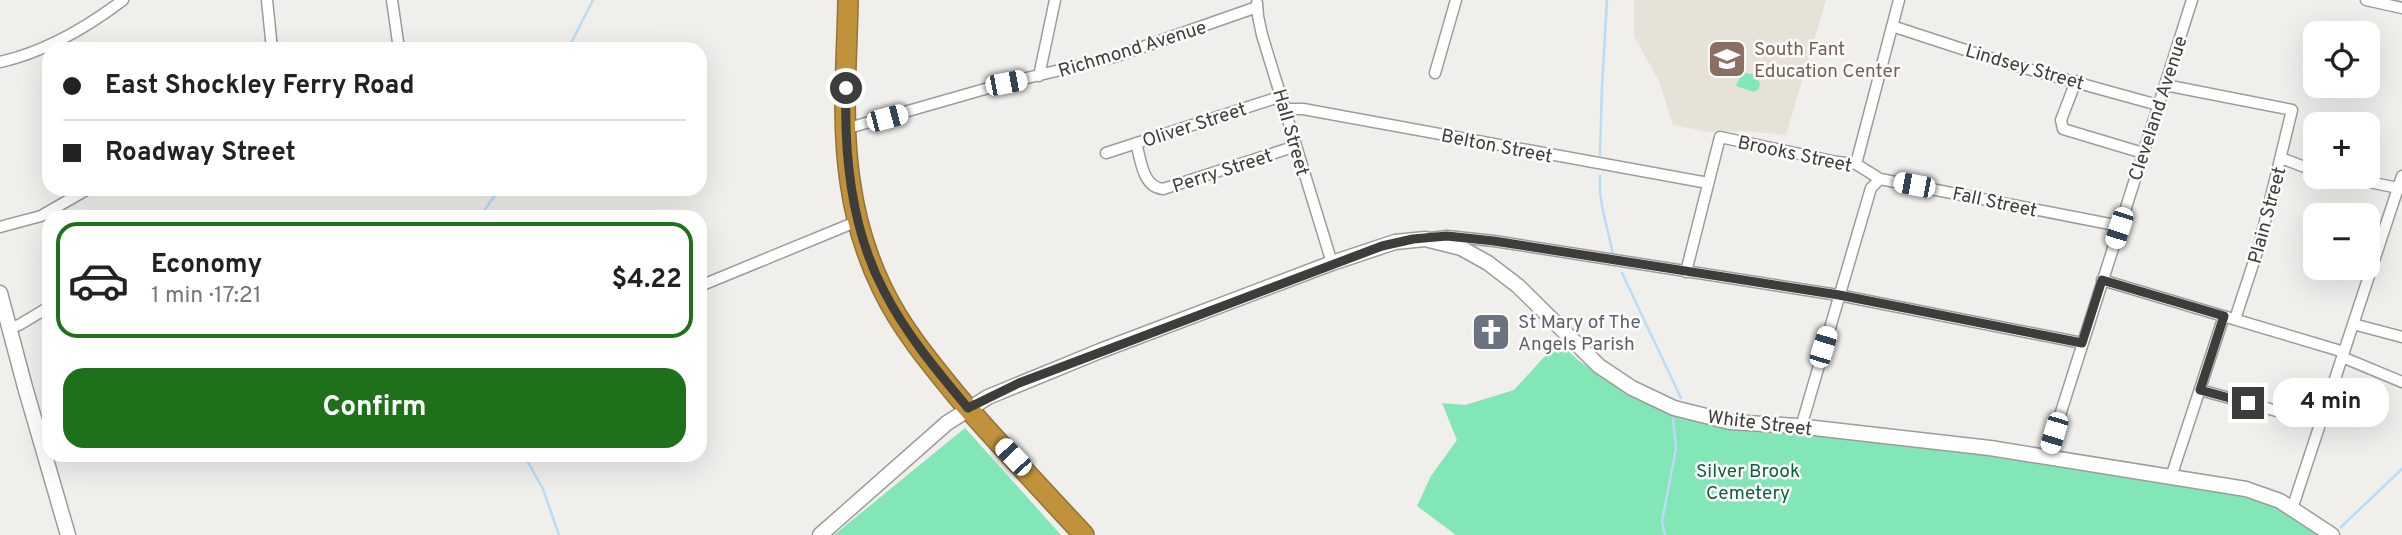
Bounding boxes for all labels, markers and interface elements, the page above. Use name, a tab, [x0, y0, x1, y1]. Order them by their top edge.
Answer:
street label: Richmond Avenue	[1056, 16, 1210, 84]
map controls	[2303, 21, 2380, 280]
button: locate	[2303, 21, 2380, 98]
street label: Cleveland Avenue	[2124, 33, 2194, 184]
school or university icon: South Fant Education Center	[1706, 38, 1748, 80]
place label: South Fant Education Center	[1754, 38, 1901, 84]
street label: Lindsey Street	[1962, 40, 2087, 96]
car	[984, 69, 1029, 97]
text: East Shockley Ferry Road	[105, 70, 414, 103]
route start	[830, 72, 862, 104]
street label: Hall Street	[1266, 86, 1314, 179]
street label: Oliver Street	[1140, 98, 1250, 154]
car	[864, 102, 911, 134]
button: +	[2303, 112, 2380, 189]
street label: Belton Street	[1439, 124, 1554, 170]
street label: Brooks Street	[1735, 131, 1854, 179]
text: Roadway Street	[105, 137, 296, 170]
street label: Perry Street	[1169, 144, 1276, 199]
street label: Plain Street	[2243, 164, 2292, 267]
car	[1892, 171, 1937, 199]
street label: Fall Street	[1950, 182, 2039, 224]
button: −	[2303, 203, 2380, 280]
car	[2103, 205, 2136, 251]
icon: car	[67, 249, 130, 312]
text: Economy	[151, 249, 262, 282]
text: $4.22	[612, 264, 682, 297]
text: 1 min · 17:21	[151, 282, 261, 311]
church icon: St Mary of The Angels Parish	[1470, 311, 1512, 353]
place label: St Mary of The Angels Parish	[1518, 311, 1641, 357]
car	[1807, 324, 1840, 370]
button: Confirm	[63, 368, 686, 448]
callout: 4 min	[2272, 378, 2388, 428]
route end	[2232, 387, 2264, 419]
text: 4 min	[2301, 388, 2361, 417]
street label: White Street	[1706, 406, 1814, 442]
car	[2038, 410, 2071, 456]
car	[991, 434, 1036, 480]
park label: Silver Brook Cemetery	[1696, 460, 1800, 506]

